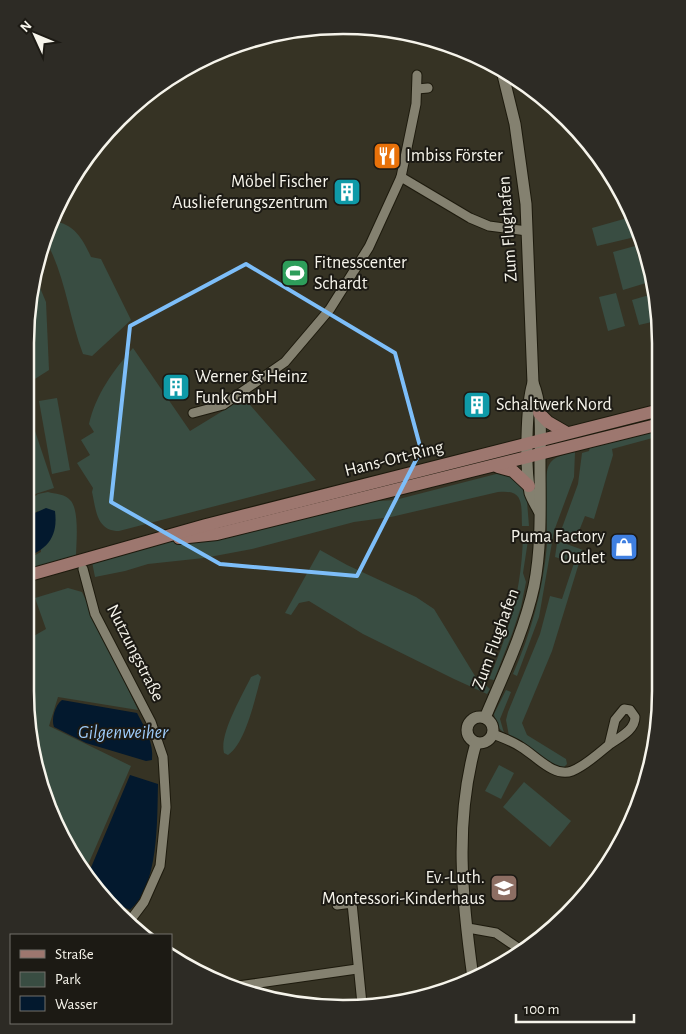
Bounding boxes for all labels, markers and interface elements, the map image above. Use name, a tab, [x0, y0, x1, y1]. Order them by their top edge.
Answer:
north arrow	[10, 10, 60, 60]
text: N	[18, 18, 35, 35]
restaurant icon: Imbiss Förster	[372, 141, 402, 171]
place label: Imbiss Förster	[406, 147, 503, 165]
place label: Möbel Fischer Auslieferungszentrum	[172, 173, 328, 212]
street label: Zum Flughafen	[495, 176, 521, 282]
building icon: Möbel Fischer Auslieferungszentrum	[332, 177, 362, 207]
place label: Fitnesscenter Schardt	[314, 254, 407, 293]
sports icon: Fitnesscenter Schardt	[280, 258, 310, 288]
place label: Werner & Heinz Funk GmbH	[195, 368, 308, 407]
building icon: Werner & Heinz Funk GmbH	[161, 372, 191, 402]
building icon: Schaltwerk Nord	[462, 390, 492, 420]
place label: Schaltwerk Nord	[496, 396, 612, 414]
street label: Hans-Ort-Ring	[342, 438, 446, 480]
place label: Puma Factory Outlet	[511, 528, 605, 567]
shop icon: Puma Factory Outlet	[609, 532, 639, 562]
street label: Zum Flughafen	[469, 586, 523, 692]
street label: Nutzungstraße	[103, 602, 167, 704]
water label: Gilgenweiher	[78, 723, 169, 742]
place label: Ev.-Luth. Montessori-Kinderhaus	[322, 869, 485, 908]
school or university icon: Ev.-Luth. Montessori-Kinderhaus	[489, 873, 519, 903]
legend	[10, 934, 172, 1024]
text: Straße	[55, 947, 94, 962]
text: Park	[55, 972, 81, 987]
scale bar	[516, 992, 634, 1024]
text: Wasser	[55, 997, 98, 1012]
text: 100 m	[524, 1002, 559, 1017]

